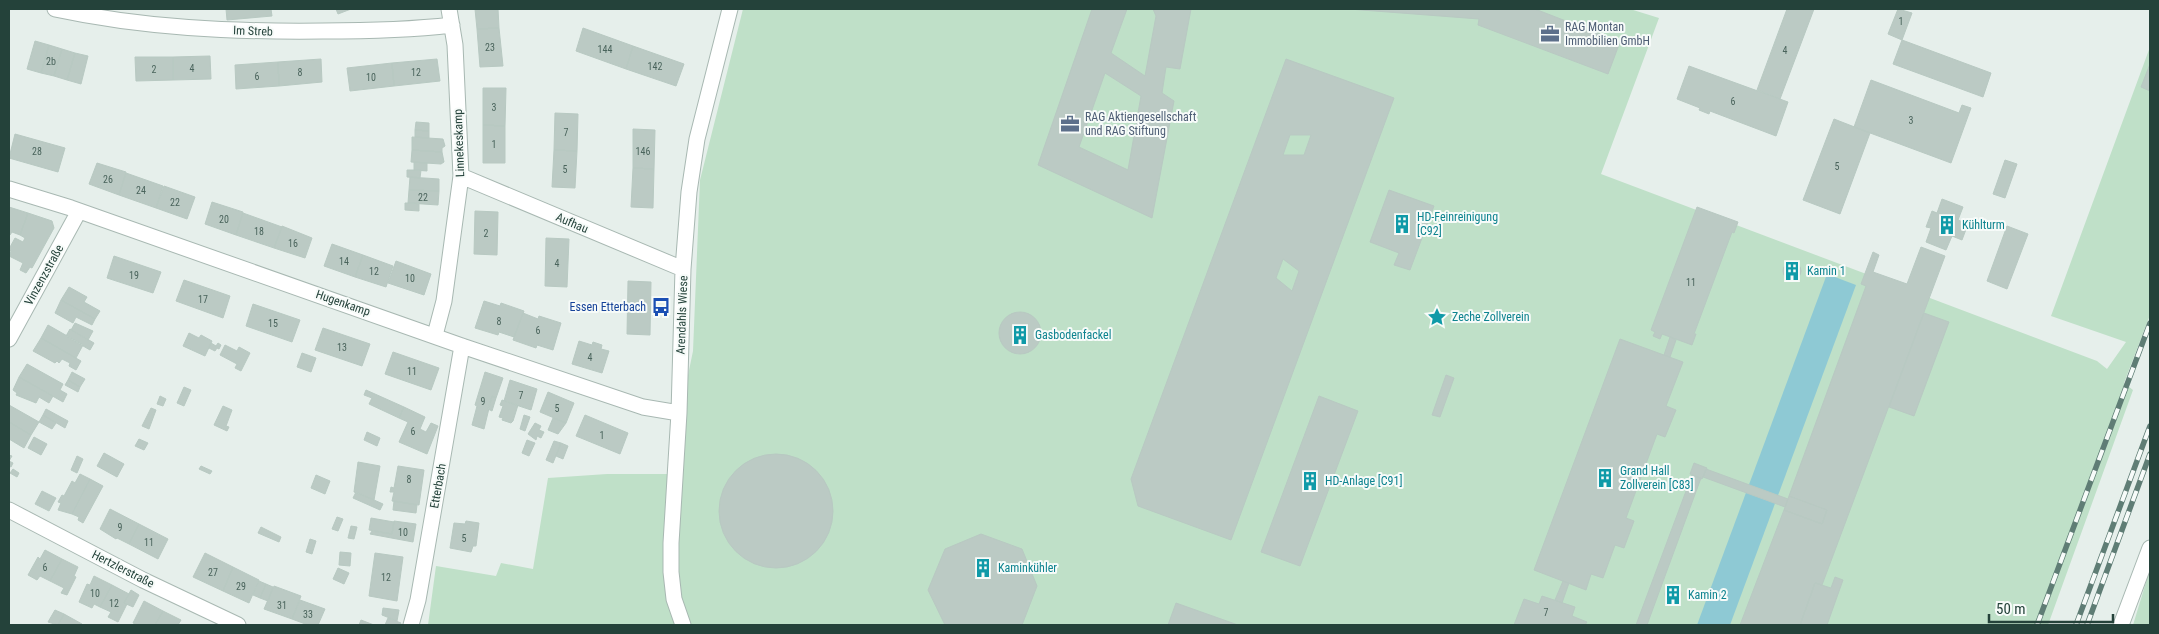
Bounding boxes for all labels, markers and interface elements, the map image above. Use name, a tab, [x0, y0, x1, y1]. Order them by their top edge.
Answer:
house number: 1	[1899, 16, 1903, 27]
place label: RAG Montan Immobilien GmbH	[1565, 20, 1650, 48]
street label: Im Streb	[233, 23, 273, 39]
office icon: RAG Montan Immobilien GmbH	[1539, 23, 1561, 45]
house number: 23	[485, 42, 495, 53]
house number: 144	[598, 44, 612, 55]
house number: 4	[1783, 45, 1788, 56]
house number: 2b	[46, 56, 56, 67]
house number: 142	[648, 61, 662, 72]
house number: 4	[190, 63, 195, 74]
house number: 2	[152, 64, 157, 75]
house number: 8	[298, 67, 303, 78]
house number: 12	[411, 67, 421, 78]
house number: 6	[255, 71, 260, 82]
house number: 10	[366, 72, 376, 83]
house number: 6	[1731, 96, 1736, 107]
house number: 3	[492, 102, 497, 113]
street label: Linnekeskamp	[451, 109, 467, 177]
place label: RAG Aktiengesellschaft und RAG Stiftung	[1085, 110, 1197, 138]
office icon: RAG Aktiengesellschaft und RAG Stiftung	[1059, 113, 1081, 135]
house number: 3	[1909, 115, 1914, 126]
house number: 7	[564, 127, 569, 138]
house number: 1	[492, 139, 496, 150]
house number: 28	[32, 146, 42, 157]
house number: 146	[636, 146, 650, 157]
house number: 5	[1835, 161, 1840, 172]
house number: 5	[563, 164, 568, 175]
house number: 26	[103, 174, 113, 185]
house number: 24	[136, 185, 146, 196]
house number: 22	[418, 192, 428, 203]
house number: 22	[170, 197, 180, 208]
street label: Aufhau	[554, 210, 590, 236]
place label: HD-Feinreinigung [C92]	[1417, 210, 1498, 238]
building icon: HD-Feinreinigung [C92]	[1391, 213, 1413, 235]
house number: 20	[219, 214, 229, 225]
building icon: Kühlturm	[1936, 214, 1958, 236]
place label: Kühlturm	[1962, 218, 2005, 232]
house number: 18	[254, 226, 264, 237]
house number: 2	[484, 228, 489, 239]
house number: 16	[288, 238, 298, 249]
street label: Vinzenzstraße	[22, 242, 67, 308]
house number: 14	[339, 256, 349, 267]
house number: 4	[555, 258, 560, 269]
building icon: Kamin 1	[1781, 260, 1803, 282]
place label: Kamin 1	[1807, 264, 1846, 278]
house number: 12	[369, 266, 379, 277]
house number: 19	[129, 270, 139, 281]
house number: 10	[405, 273, 415, 284]
street label: Arendahls Wiese	[674, 275, 690, 355]
house number: 11	[1686, 277, 1696, 288]
street label: Hugenkamp	[314, 287, 372, 319]
house number: 17	[198, 294, 208, 305]
bus stop icon: Essen Etterbach	[650, 296, 672, 318]
place label: Essen Etterbach	[570, 300, 646, 314]
place icon: Zeche Zollverein	[1426, 306, 1448, 328]
place label: Zeche Zollverein	[1452, 310, 1530, 324]
house number: 8	[497, 316, 502, 327]
house number: 15	[268, 318, 278, 329]
building icon: Gasbodenfackel	[1009, 324, 1031, 346]
house number: 6	[536, 325, 541, 336]
place label: Gasbodenfackel	[1035, 328, 1111, 342]
house number: 13	[337, 342, 347, 353]
house number: 4	[588, 352, 593, 363]
house number: 11	[407, 366, 417, 377]
house number: 7	[519, 390, 524, 401]
house number: 9	[481, 396, 486, 407]
house number: 5	[555, 403, 560, 414]
house number: 6	[411, 426, 416, 437]
house number: 1	[600, 430, 604, 441]
street label: Etterbach	[427, 462, 449, 510]
place label: Grand Hall Zollverein [C83]	[1620, 464, 1694, 492]
building icon: Grand Hall Zollverein [C83]	[1594, 467, 1616, 489]
building icon: HD-Anlage [C91]	[1299, 470, 1321, 492]
house number: 8	[407, 474, 412, 485]
place label: HD-Anlage [C91]	[1325, 474, 1402, 488]
house number: 9	[118, 522, 123, 533]
house number: 10	[398, 527, 408, 538]
house number: 5	[462, 533, 467, 544]
house number: 11	[144, 537, 154, 548]
street label: Hertzlerstraße	[90, 547, 157, 591]
building icon: Kaminkühler	[972, 557, 994, 579]
place label: Kaminkühler	[998, 561, 1057, 575]
house number: 6	[43, 562, 48, 573]
house number: 27	[208, 567, 218, 578]
house number: 12	[381, 572, 391, 583]
house number: 29	[236, 581, 246, 592]
building icon: Kamin 2	[1662, 584, 1684, 606]
house number: 10	[90, 588, 100, 599]
place label: Kamin 2	[1688, 588, 1727, 602]
scale bar	[1989, 592, 2113, 624]
house number: 12	[109, 598, 119, 609]
house number: 31	[277, 600, 287, 611]
text: 50 m	[1996, 600, 2026, 618]
house number: 7	[1544, 607, 1549, 618]
house number: 33	[303, 609, 313, 620]

